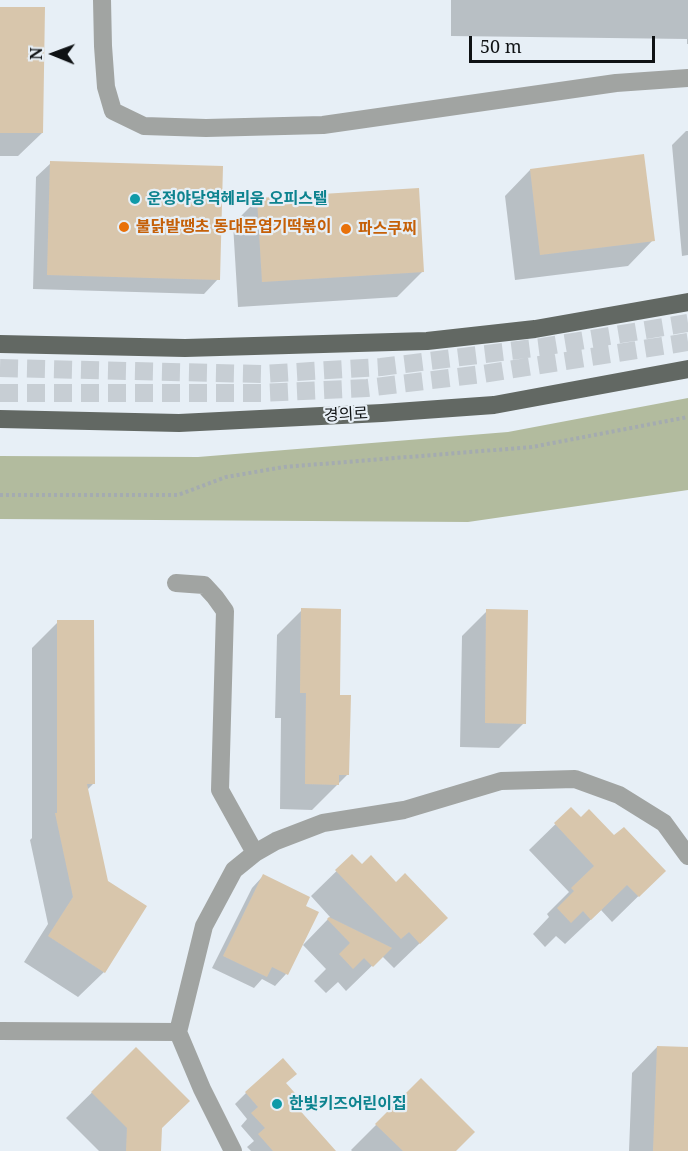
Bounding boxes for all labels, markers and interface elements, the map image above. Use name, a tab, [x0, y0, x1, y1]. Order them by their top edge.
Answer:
north arrow	[24, 24, 84, 84]
scale bar	[472, 24, 658, 62]
text: 50 m	[480, 34, 522, 58]
text: N	[25, 47, 47, 60]
place label: 운정야당역헤리움 오피스텔	[147, 189, 328, 209]
marker: 운정야당역헤리움 오피스텔	[128, 192, 142, 206]
place label: 불닭발땡초 동대문엽기떡볶이	[136, 217, 332, 237]
place label: 파스쿠찌	[358, 219, 417, 239]
marker: 불닭발땡초 동대문엽기떡볶이	[117, 220, 131, 234]
marker: 파스쿠찌	[339, 222, 353, 236]
street label: 경의로	[323, 404, 369, 426]
place label: 한빛키즈어린이집	[289, 1094, 407, 1114]
marker: 한빛키즈어린이집	[270, 1097, 284, 1111]

